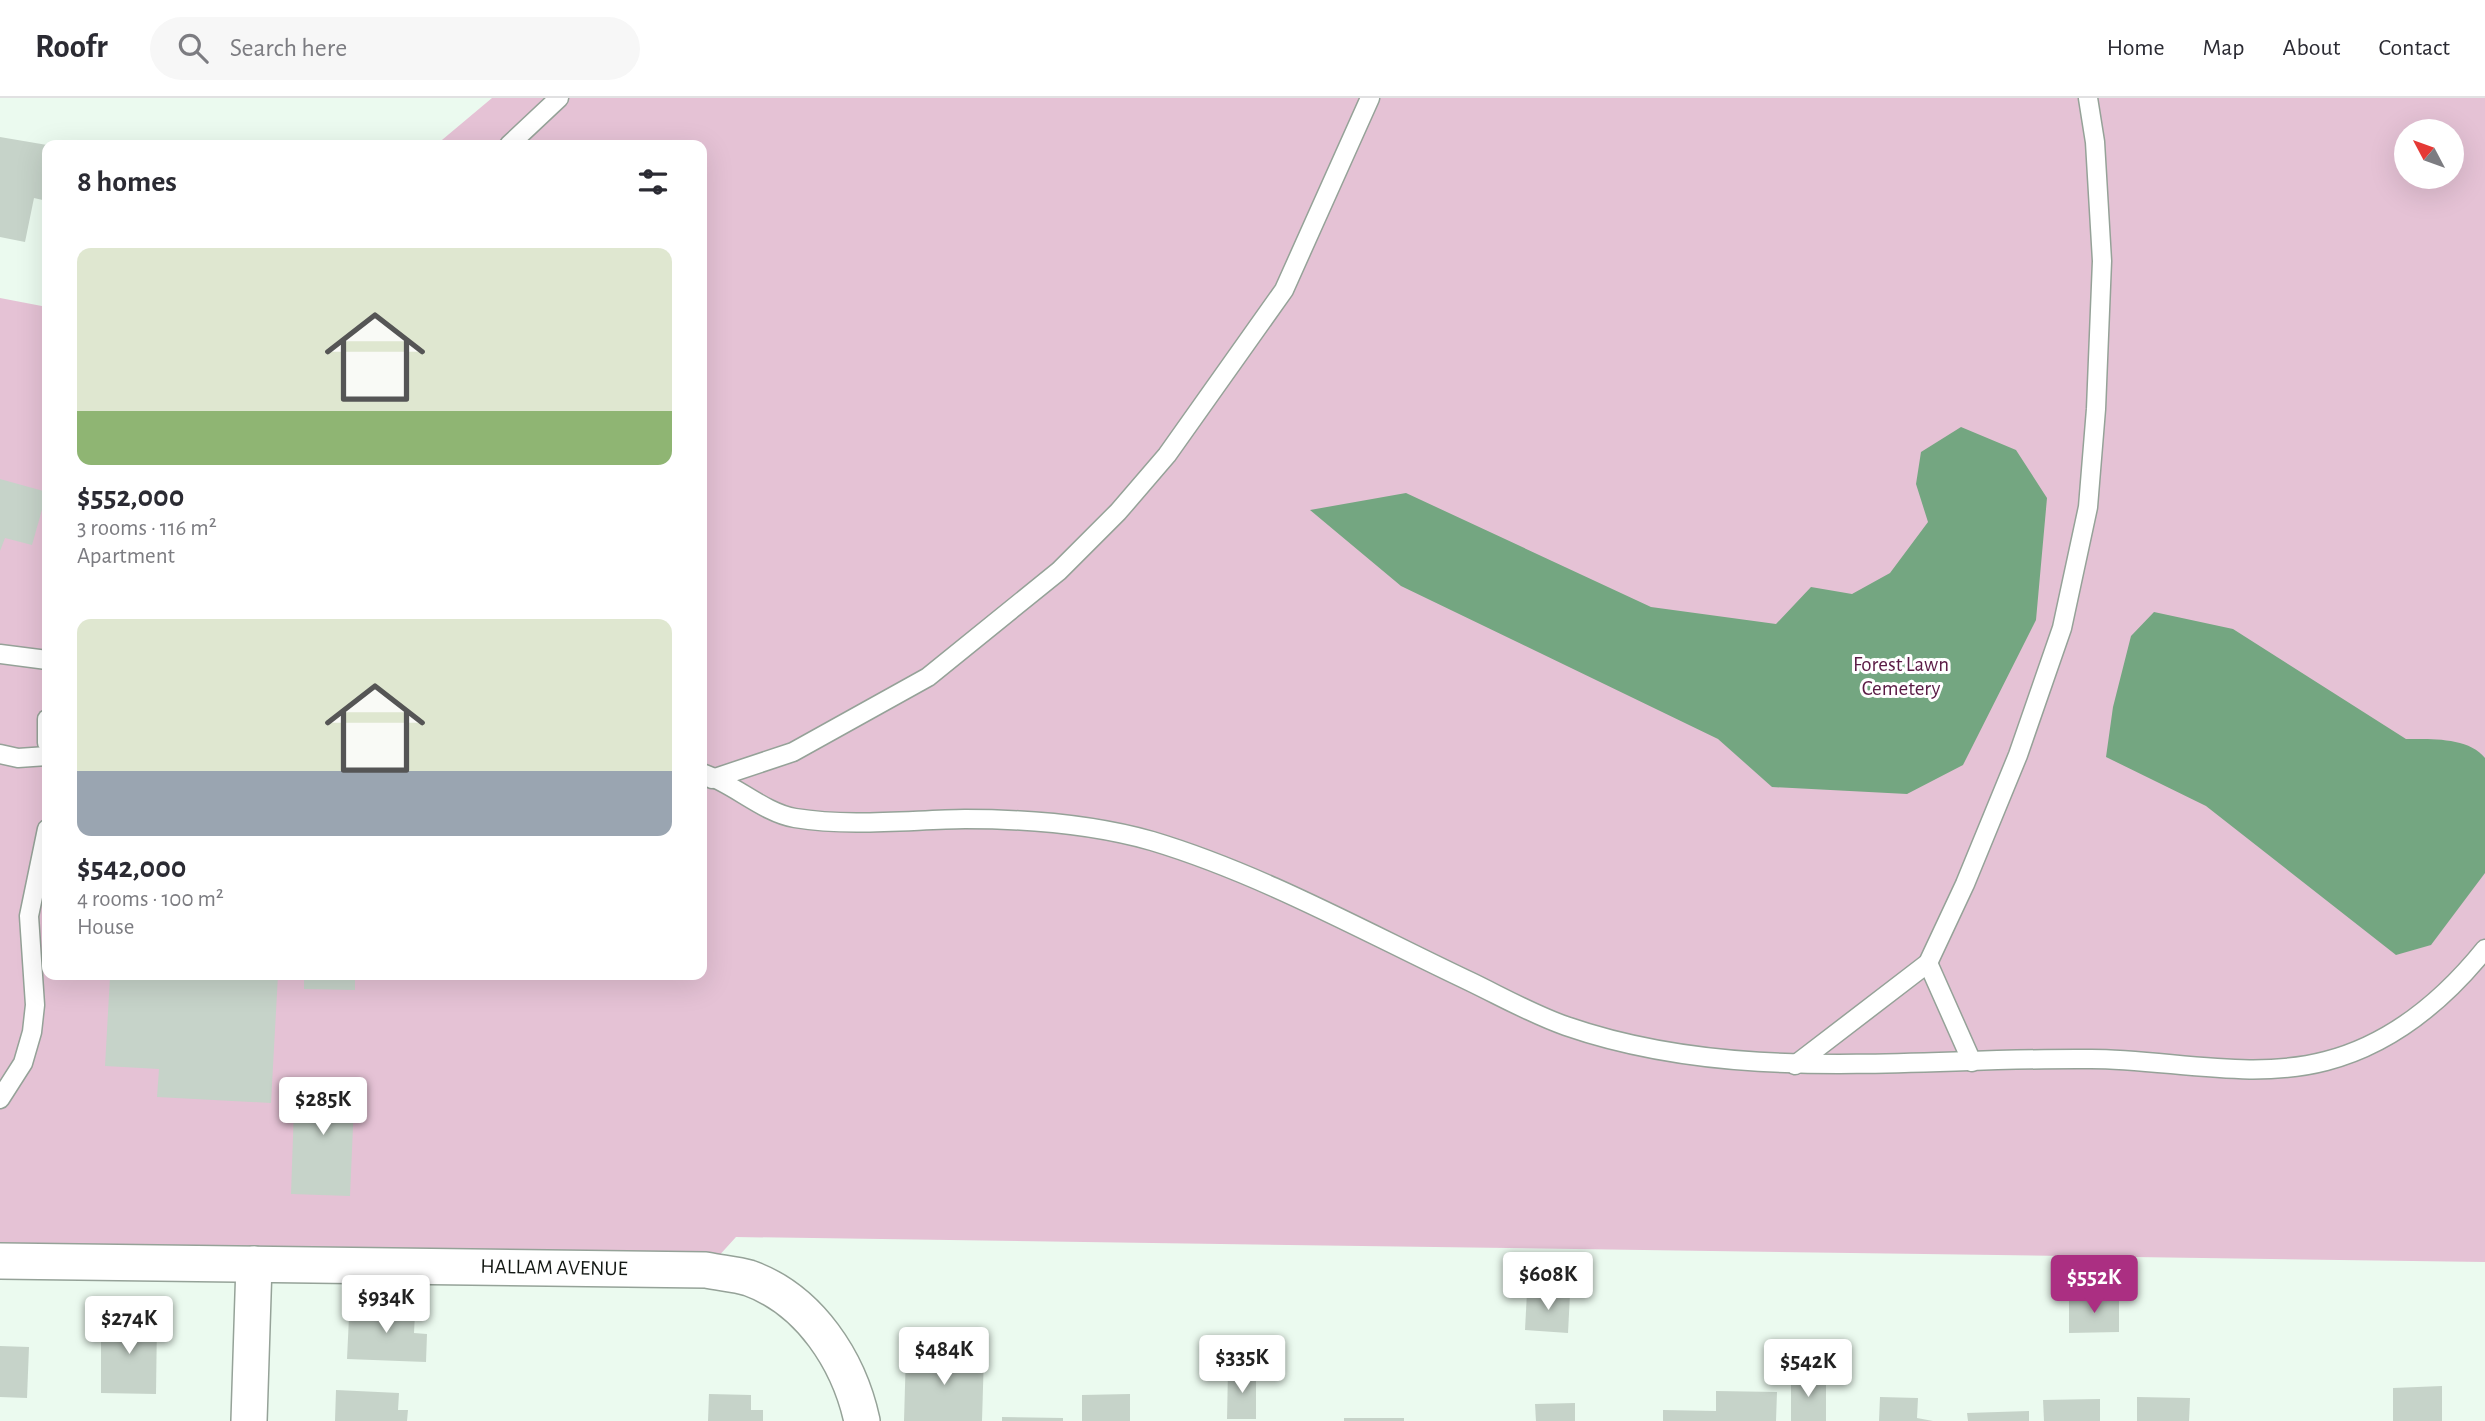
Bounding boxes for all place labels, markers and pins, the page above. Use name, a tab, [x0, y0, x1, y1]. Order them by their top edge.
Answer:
pin: $285K	[274, 1077, 372, 1137]
pin: $608K	[1499, 1252, 1597, 1312]
pin: $552K	[2045, 1256, 2143, 1315]
pin: $934K	[337, 1276, 435, 1335]
pin: $274K	[80, 1296, 178, 1356]
pin: $484K	[895, 1328, 993, 1387]
pin: $335K	[1193, 1336, 1291, 1395]
pin: $542K	[1759, 1340, 1857, 1399]

